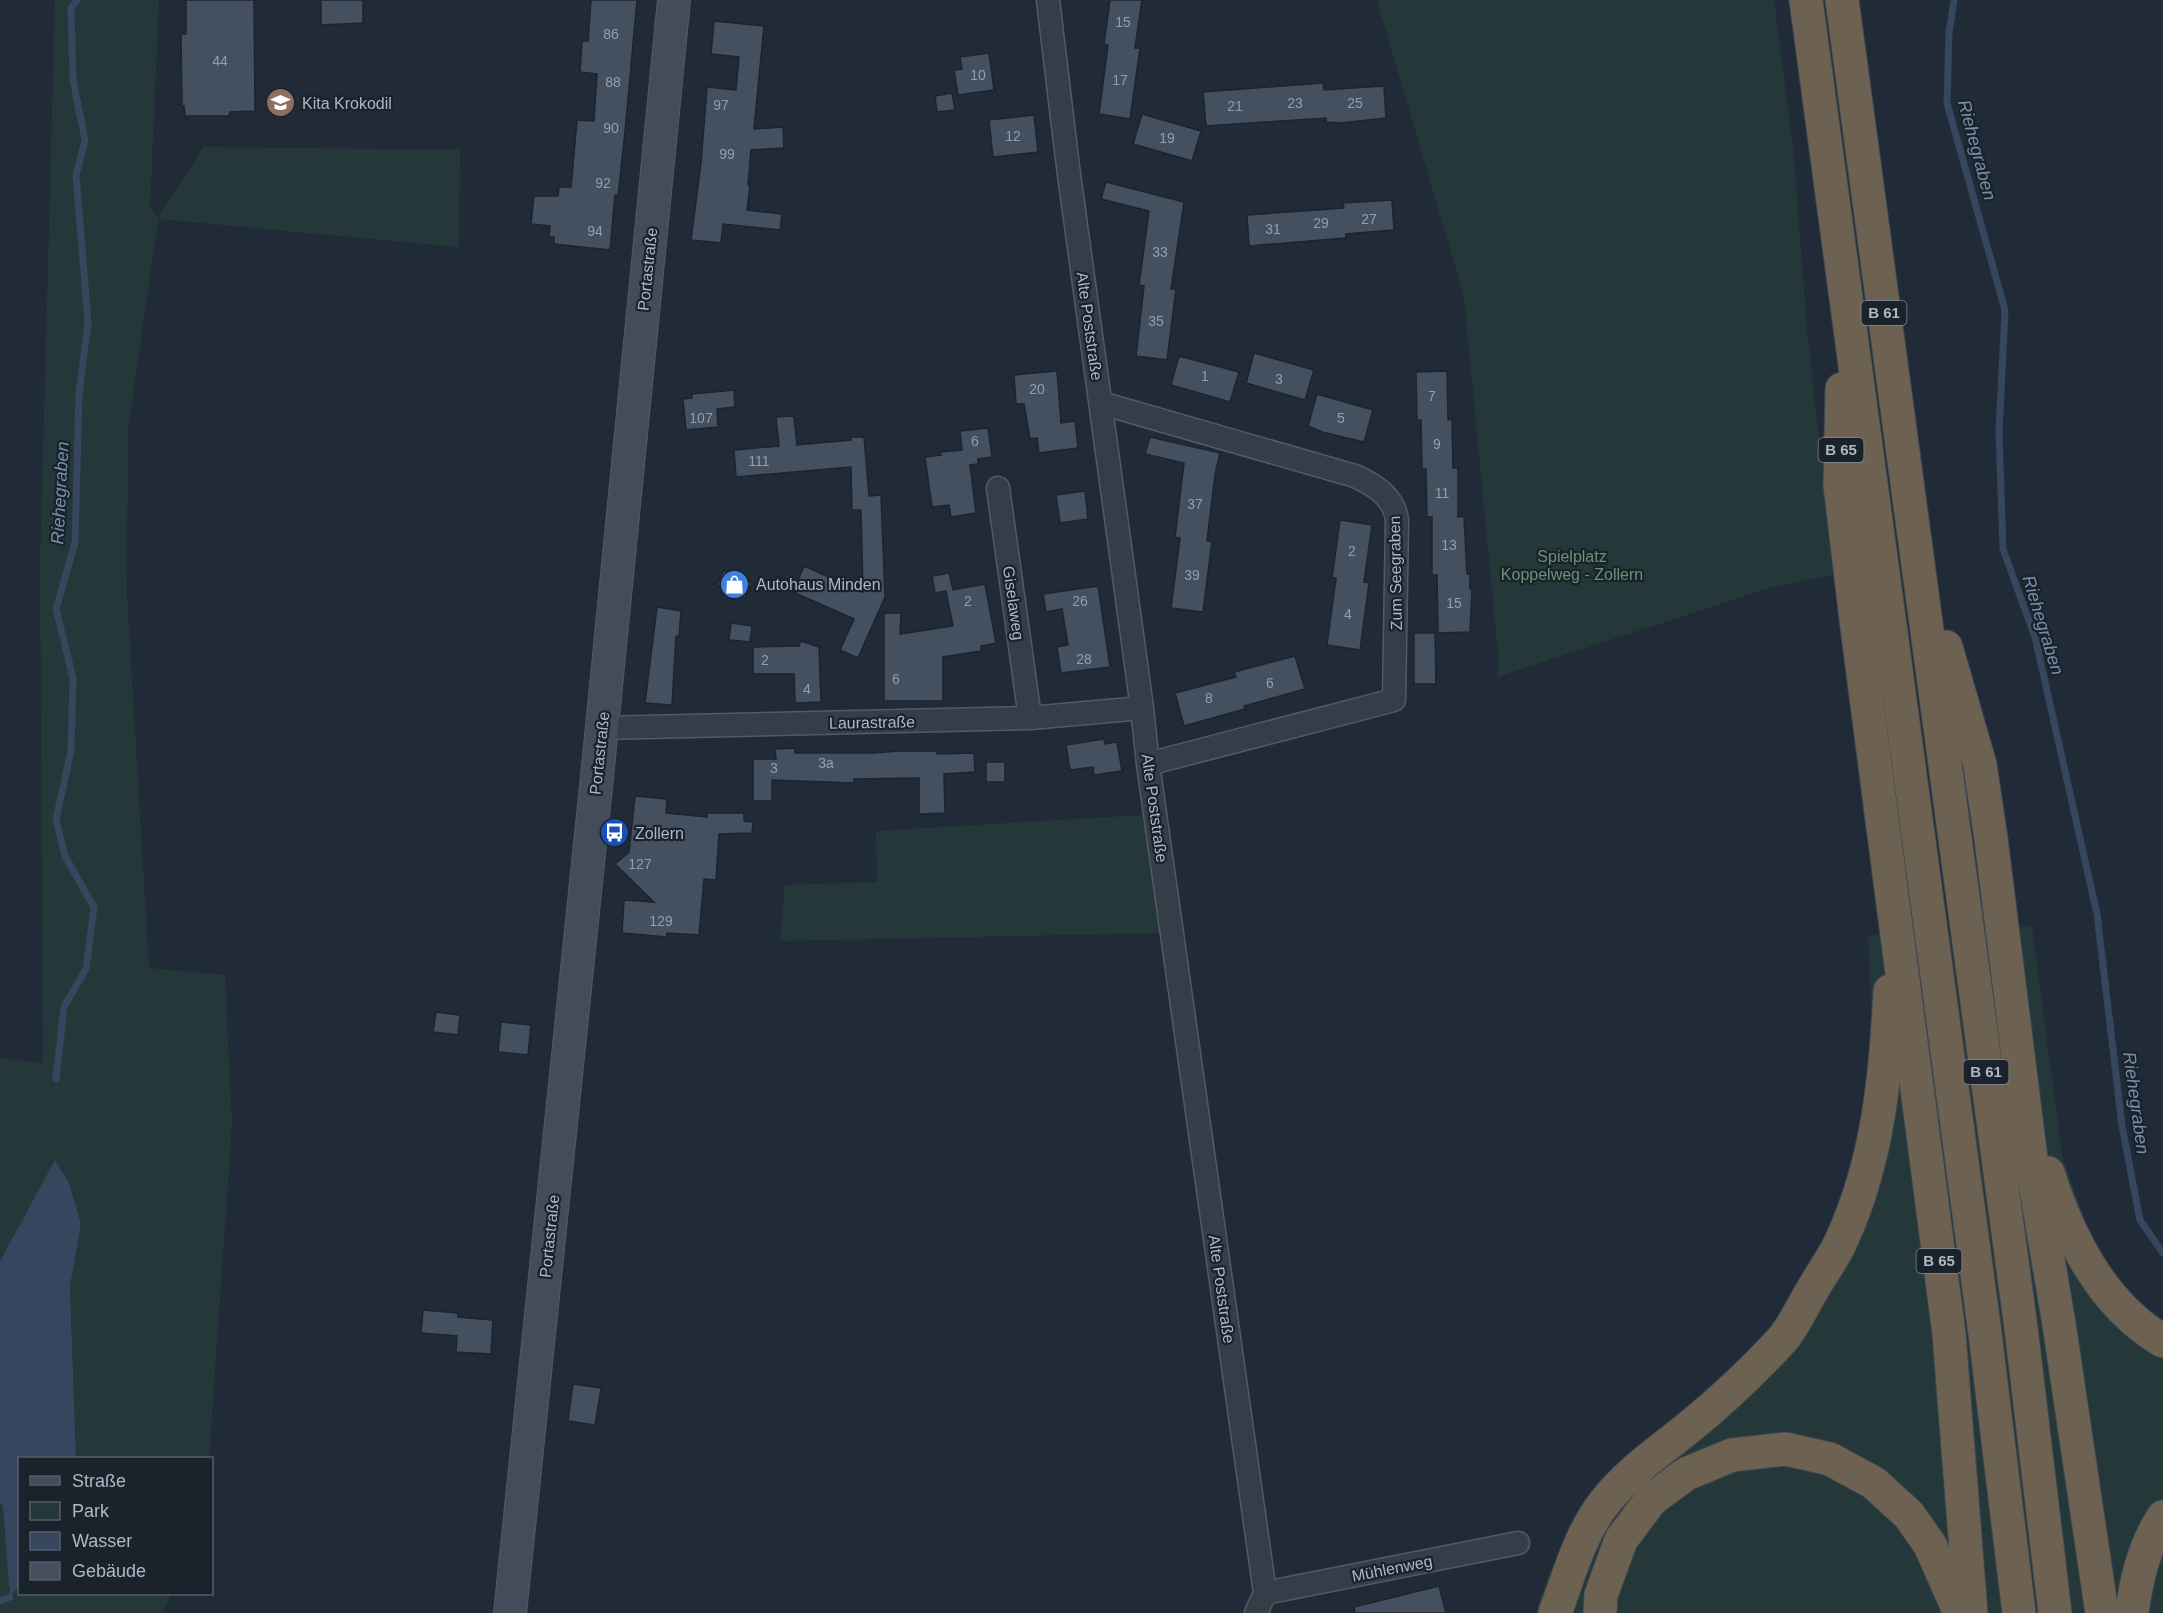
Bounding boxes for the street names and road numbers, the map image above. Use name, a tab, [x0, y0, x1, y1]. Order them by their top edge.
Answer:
street label: Portastraße	[635, 227, 660, 312]
street label: Alte Poststraße	[1073, 271, 1106, 382]
road number: B 61	[1862, 301, 1906, 325]
road number: B 65	[1818, 438, 1864, 462]
street label: Zum Seegraben	[1386, 515, 1405, 630]
street label: Giselaweg	[1000, 565, 1027, 641]
street label: Portastraße	[587, 711, 612, 796]
street label: Laurastraße	[829, 713, 915, 732]
street label: Alte Poststraße	[1138, 753, 1171, 864]
road number: B 61	[1964, 1060, 2008, 1084]
street label: Portastraße	[537, 1194, 562, 1279]
street label: Alte Poststraße	[1205, 1234, 1238, 1345]
road number: B 65	[1916, 1249, 1962, 1273]
street label: Mühlenweg	[1350, 1552, 1434, 1585]

